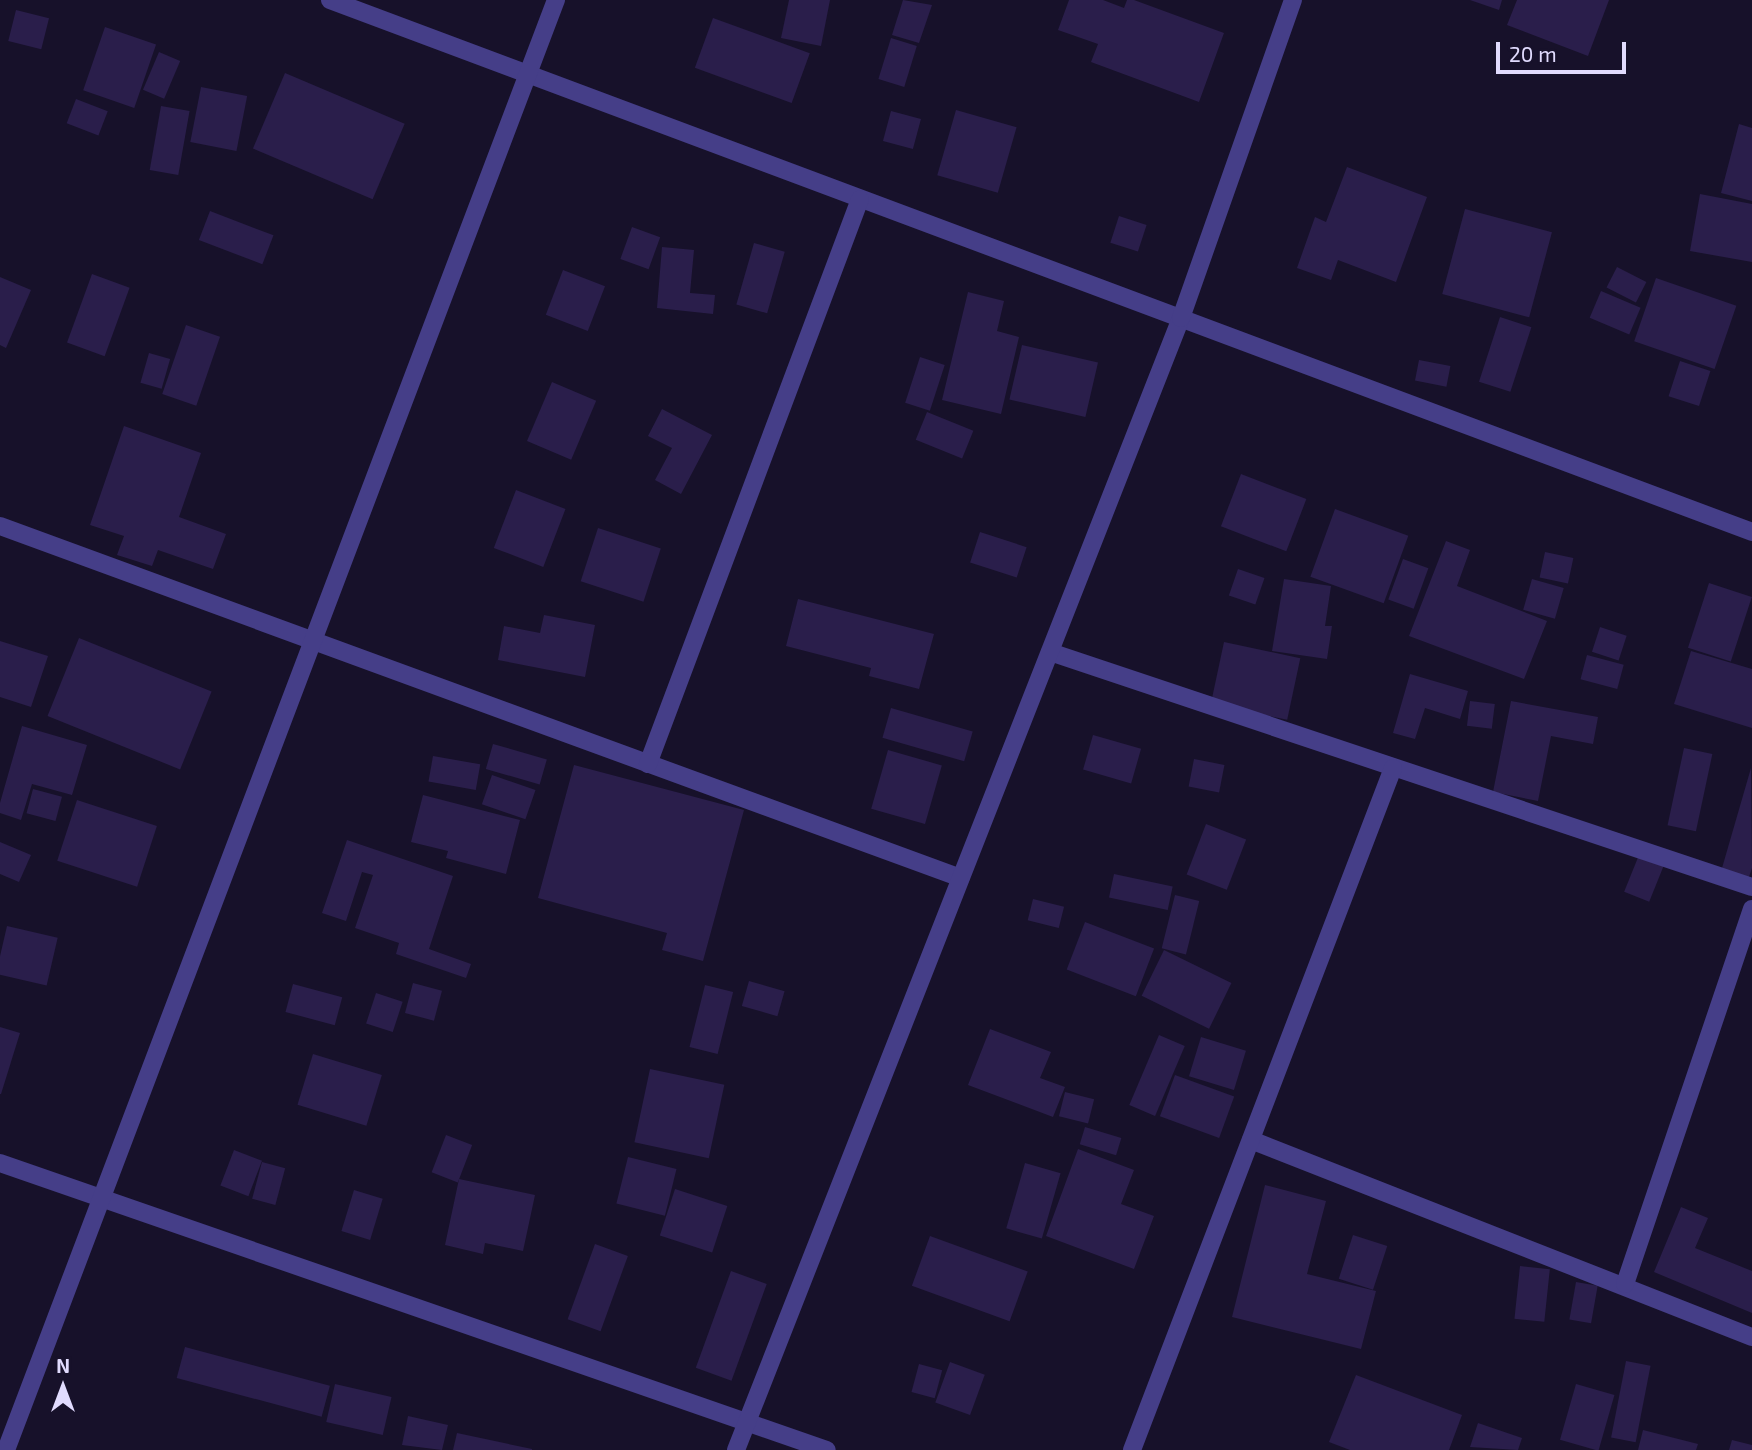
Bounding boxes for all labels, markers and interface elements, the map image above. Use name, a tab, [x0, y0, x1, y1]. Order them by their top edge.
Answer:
scale bar	[1500, 28, 1630, 72]
text: 20 m	[1509, 41, 1557, 66]
north arrow	[28, 1352, 98, 1422]
text: N	[56, 1354, 70, 1377]

